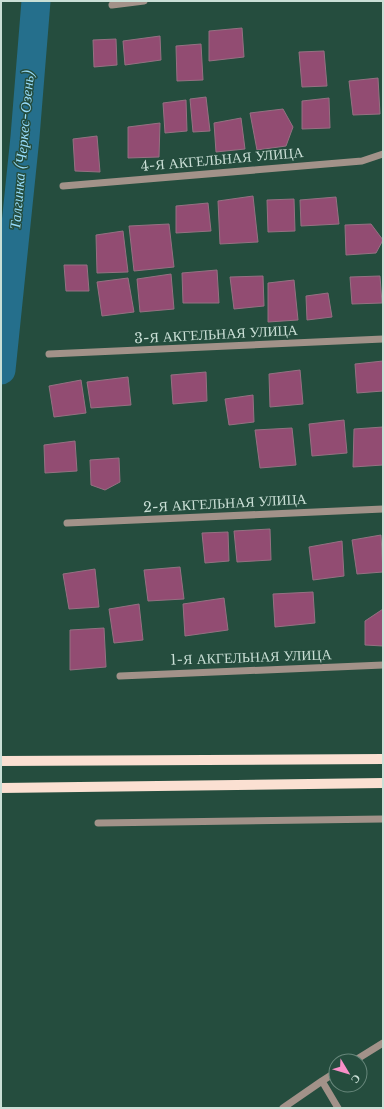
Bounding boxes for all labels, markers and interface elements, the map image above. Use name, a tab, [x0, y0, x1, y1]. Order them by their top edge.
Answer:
water label: Талгинка (Черкес-Озень)	[5, 70, 38, 230]
street label: 4-Я АКГЕЛЬНАЯ УЛИЦА	[140, 143, 305, 175]
street label: 3-Я АКГЕЛЬНАЯ УЛИЦА	[134, 321, 299, 347]
street label: 2-Я АКГЕЛЬНАЯ УЛИЦА	[143, 490, 308, 516]
street label: 1-Я АКГЕЛЬНАЯ УЛИЦА	[170, 645, 333, 669]
north arrow	[328, 1053, 368, 1093]
text: С	[348, 1072, 364, 1087]

